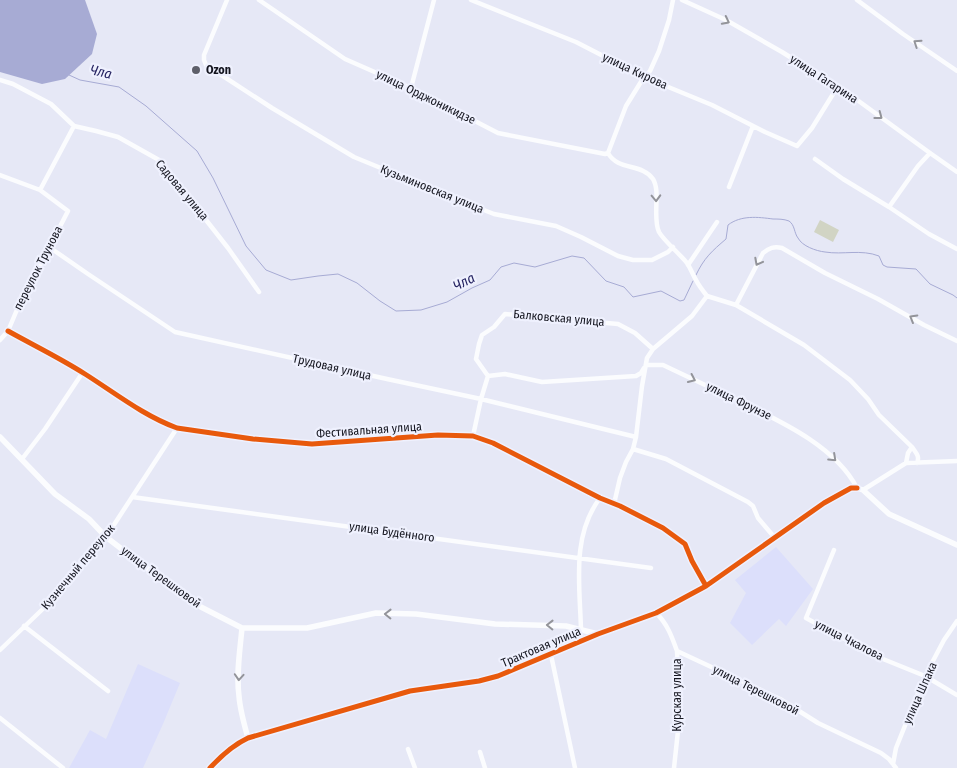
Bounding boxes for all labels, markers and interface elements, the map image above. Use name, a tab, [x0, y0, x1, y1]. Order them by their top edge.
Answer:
one-way arrow	[721, 15, 730, 25]
one-way arrow	[913, 40, 923, 49]
street label: улица Кирова	[600, 50, 670, 92]
street label: улица Гагарина	[787, 52, 861, 106]
water label: Чла	[88, 61, 114, 83]
place label: Ozon	[206, 63, 231, 77]
marker: Ozon	[190, 64, 202, 76]
street label: улица Орджоникидзе	[374, 67, 478, 127]
one-way arrow	[873, 110, 882, 118]
street label: Садовая улица	[153, 157, 211, 223]
street label: Кузьминовская улица	[378, 162, 486, 216]
one-way arrow	[651, 194, 661, 202]
street label: переулок Трунова	[11, 224, 65, 312]
one-way arrow	[754, 257, 764, 266]
water label: Чла	[450, 269, 478, 295]
street label: Балковская улица	[513, 307, 605, 329]
one-way arrow	[909, 315, 918, 325]
street label: Трудовая улица	[291, 351, 373, 383]
one-way arrow	[687, 373, 696, 383]
street label: улица Фрунзе	[704, 379, 774, 423]
street label: Фестивальная улица	[316, 419, 422, 441]
one-way arrow	[827, 452, 836, 461]
street label: улица Будённого	[348, 519, 436, 545]
street label: Кузнечный переулок	[38, 521, 118, 612]
street label: улица Терешковой	[118, 543, 204, 611]
one-way arrow	[384, 608, 392, 619]
street label: улица Чкалова	[812, 617, 886, 663]
one-way arrow	[546, 620, 554, 630]
street label: Трактовая улица	[499, 624, 583, 670]
street label: Курская улица	[670, 658, 684, 732]
street label: улица Шпака	[900, 660, 940, 726]
street label: улица Терешковой	[710, 662, 802, 718]
one-way arrow	[233, 673, 244, 681]

